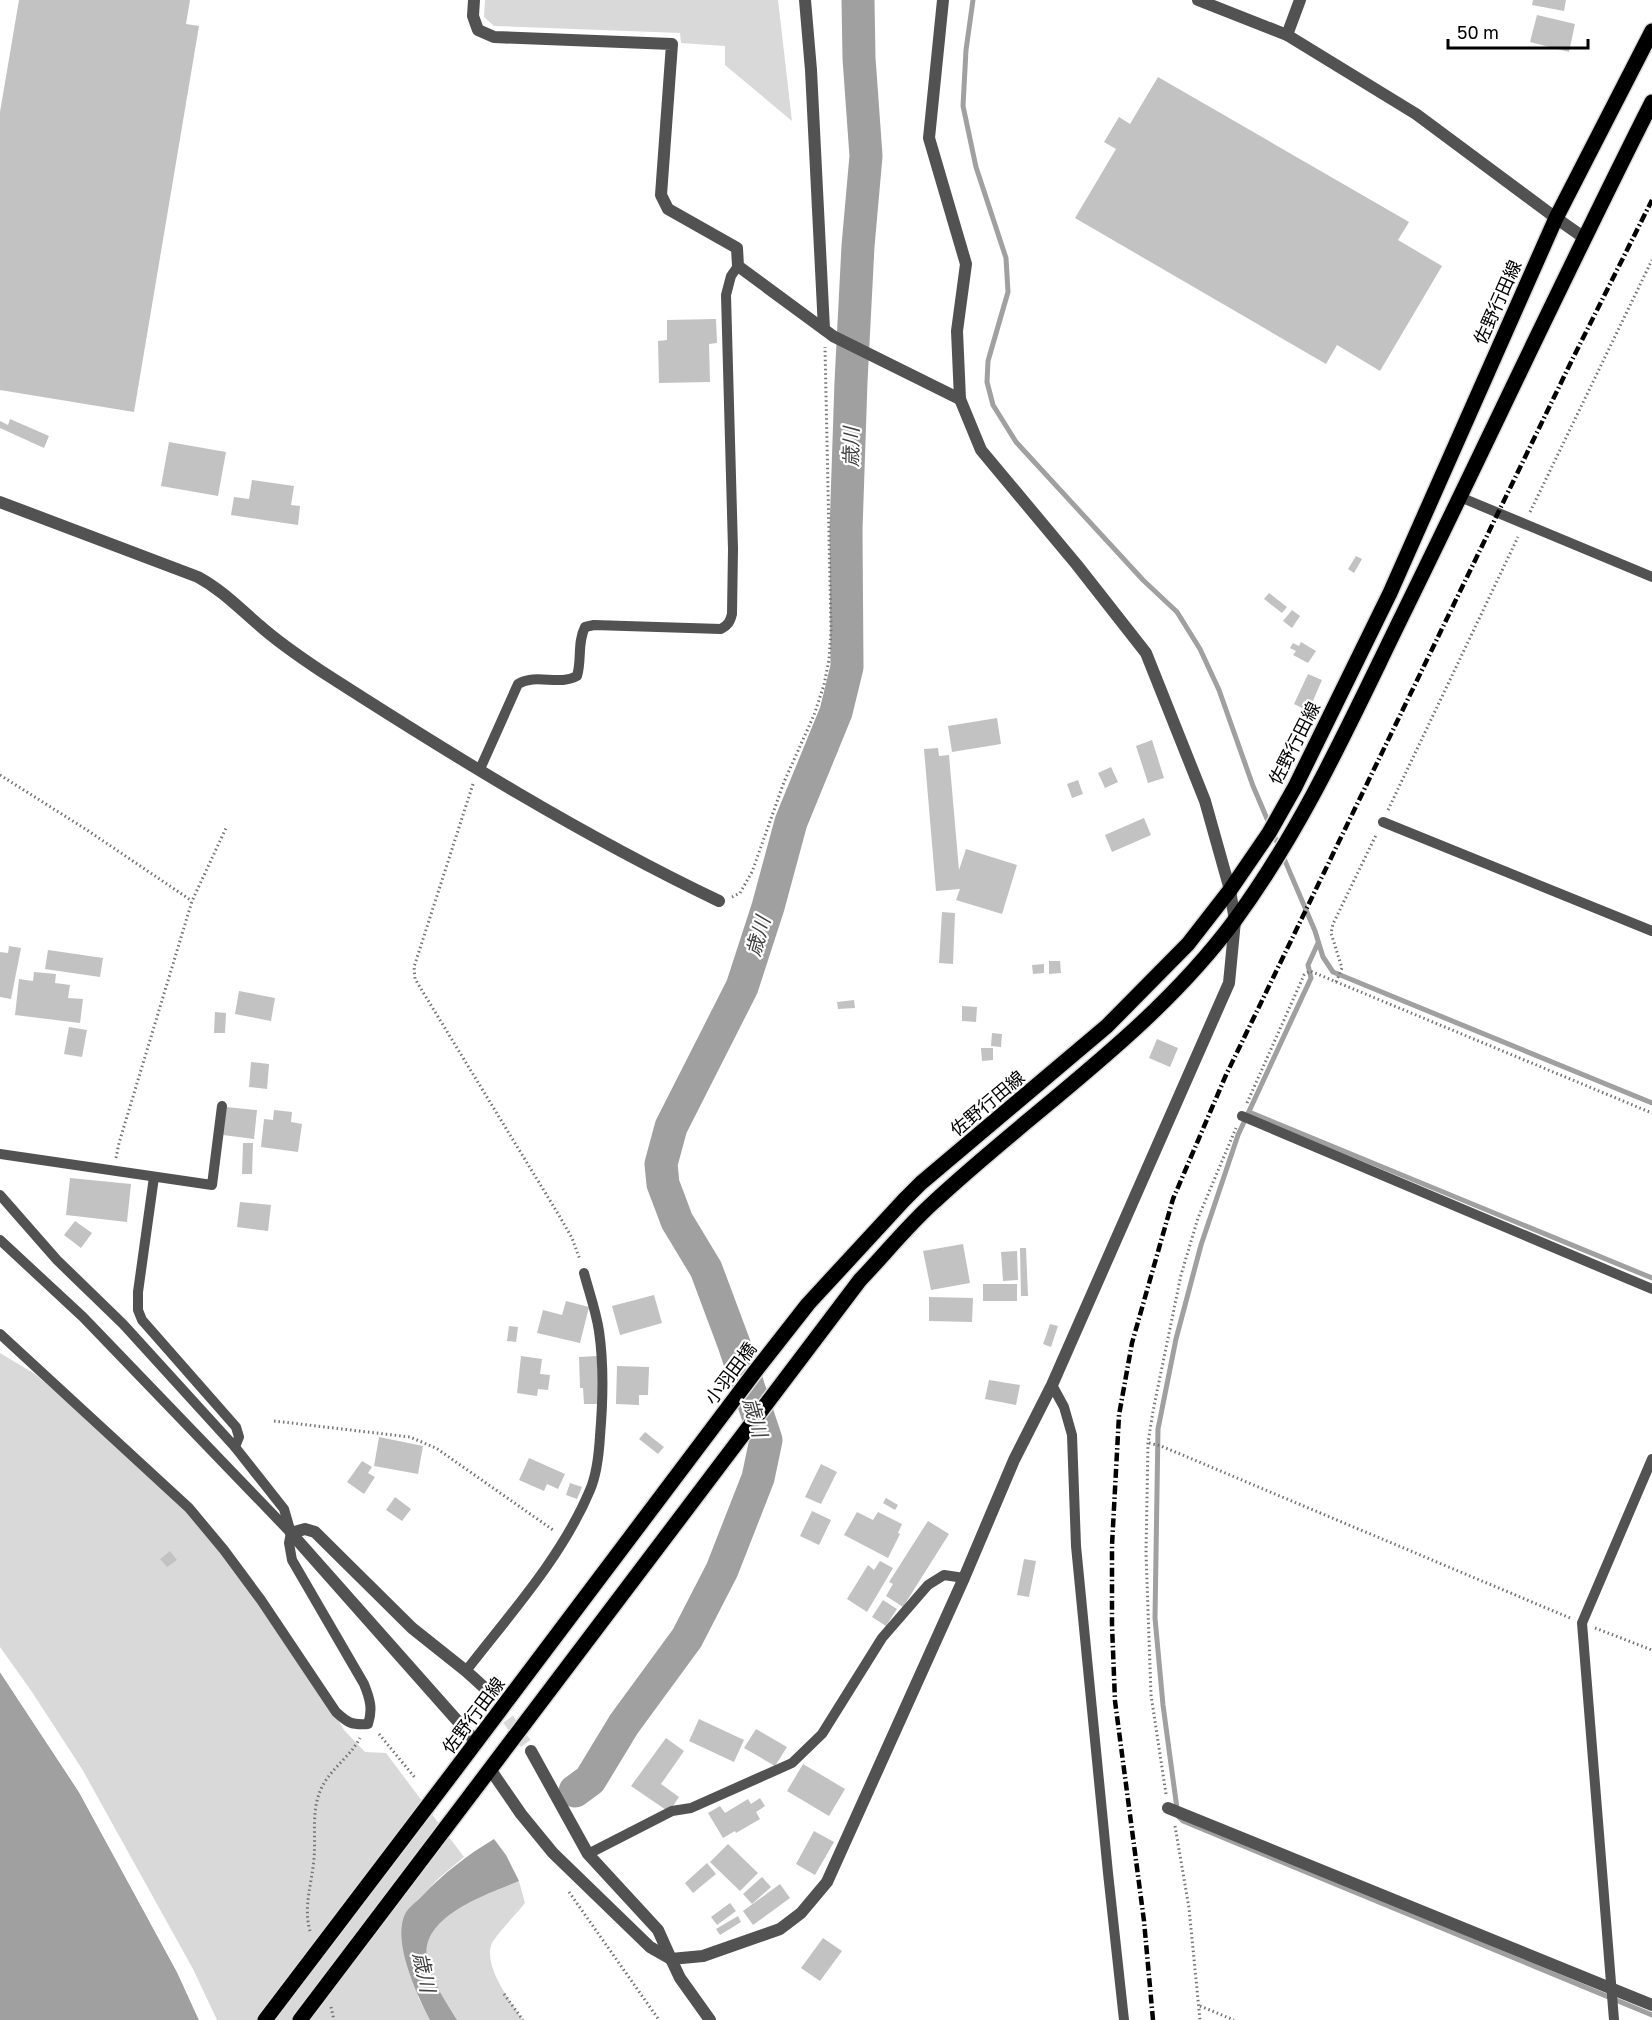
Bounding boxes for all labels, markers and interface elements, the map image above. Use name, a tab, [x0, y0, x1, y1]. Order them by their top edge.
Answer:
scale bar	[1448, 12, 1588, 50]
text: 50 m	[1457, 21, 1499, 43]
street label: 佐野行田線	[1469, 256, 1525, 348]
water label: 歳川	[838, 425, 862, 467]
street label: 佐野行田線	[1264, 698, 1324, 788]
water label: 歳川	[740, 912, 775, 959]
street label: 佐野行田線	[945, 1066, 1029, 1140]
street label: 小羽田橋	[700, 1338, 760, 1408]
water label: 歳川	[739, 1394, 774, 1441]
street label: 佐野行田線	[437, 1672, 509, 1758]
water label: 歳川	[409, 1950, 441, 1996]

